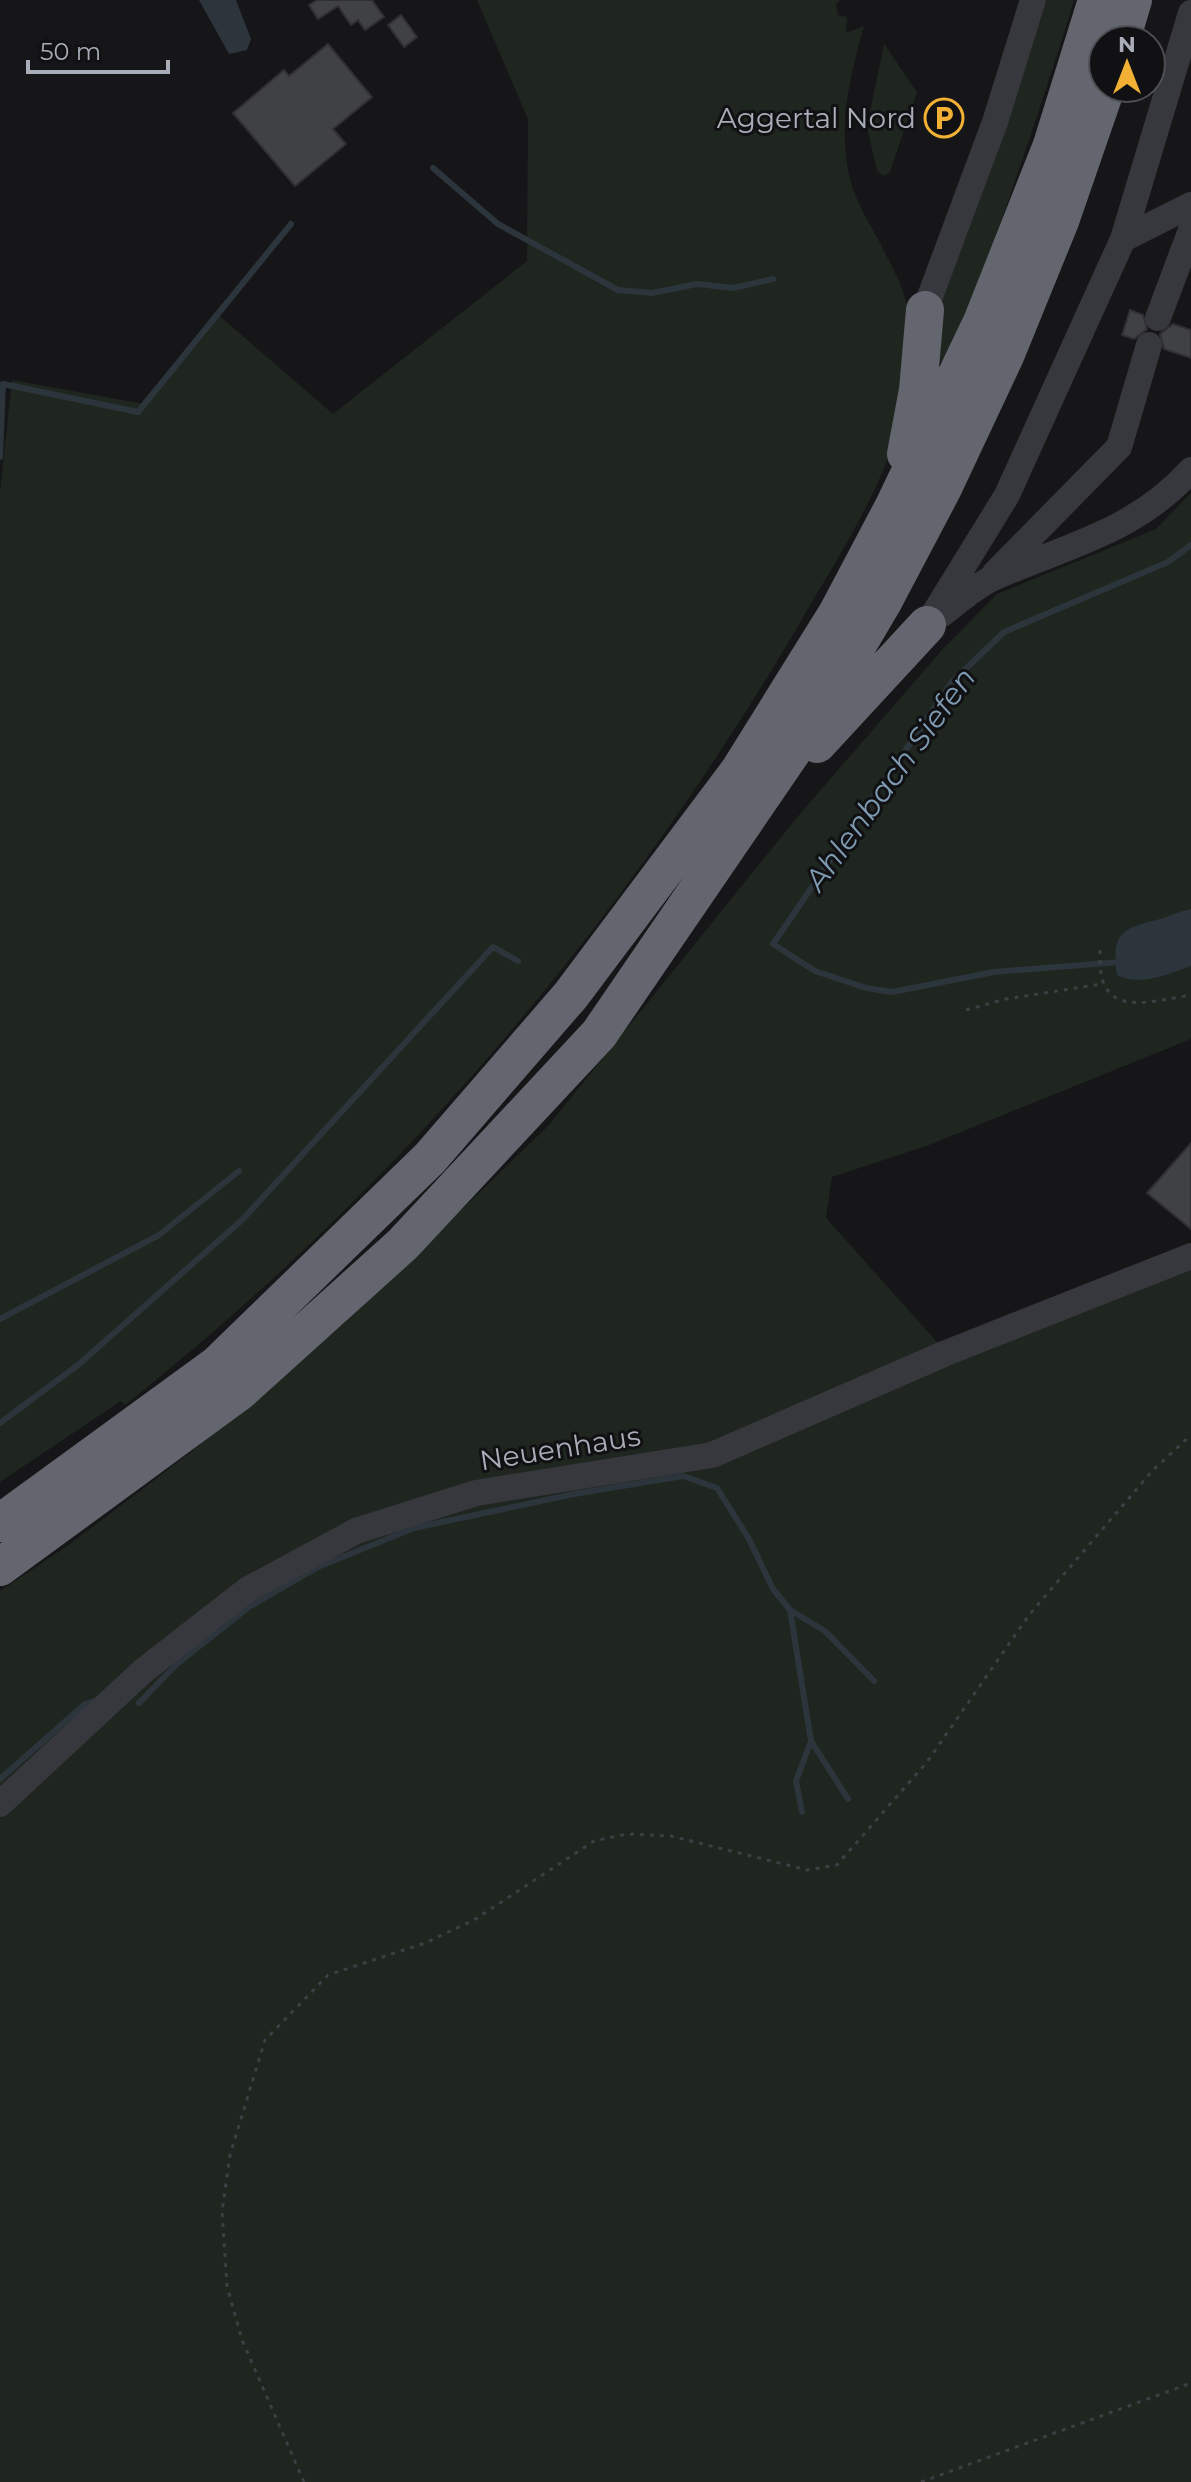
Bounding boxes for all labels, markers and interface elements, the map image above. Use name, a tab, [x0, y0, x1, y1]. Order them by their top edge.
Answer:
scale bar	[28, 24, 168, 74]
north arrow	[1087, 24, 1167, 104]
text: N	[1118, 31, 1136, 58]
text: 50 m	[40, 37, 101, 66]
parking icon: Aggertal Nord	[923, 97, 965, 139]
place label: Aggertal Nord	[717, 101, 916, 135]
water label: Ahlenbach Siefen	[795, 660, 983, 899]
street label: Neuenhaus	[477, 1419, 643, 1477]

